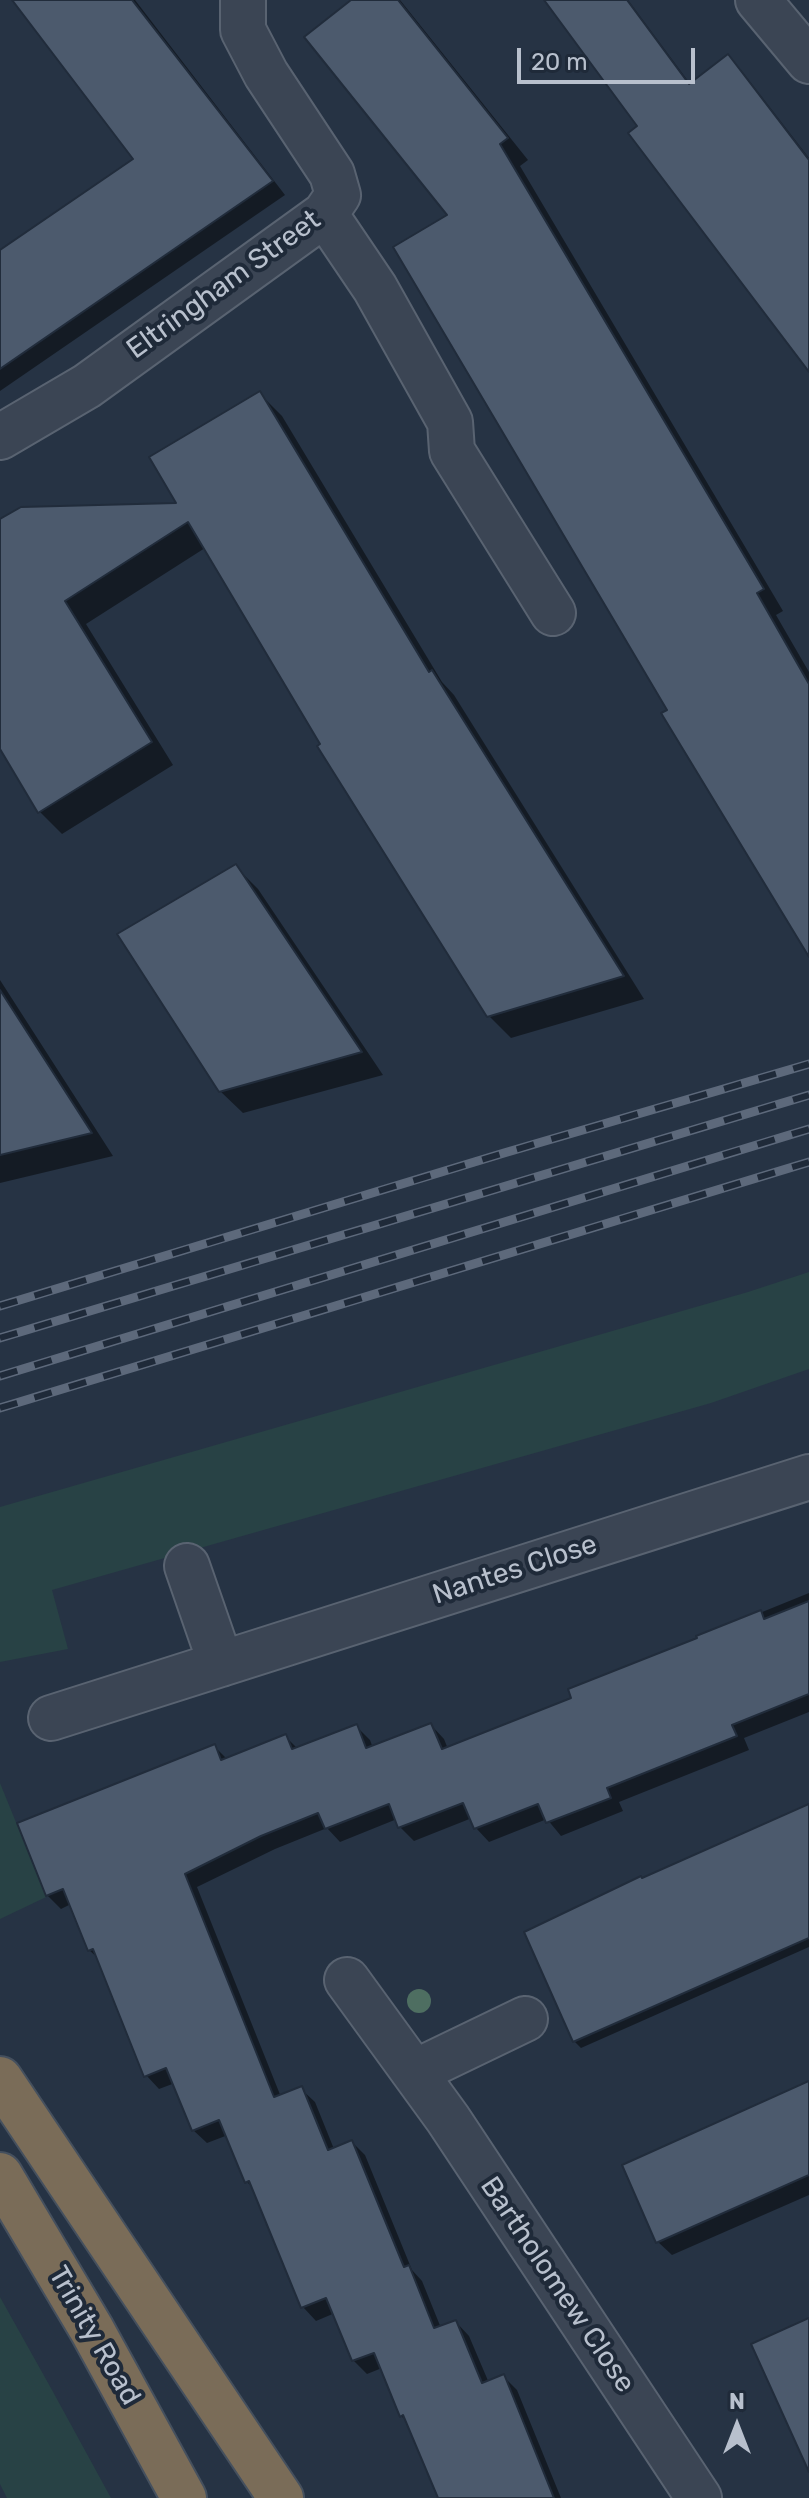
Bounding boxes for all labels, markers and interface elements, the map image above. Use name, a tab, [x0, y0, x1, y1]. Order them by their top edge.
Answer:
scale bar	[521, 32, 699, 82]
text: 20 m	[531, 48, 588, 76]
street label: Eltringham Street	[121, 204, 327, 366]
street label: Nantes Close	[429, 1528, 601, 1612]
street label: Bartholomew Close	[472, 2171, 642, 2399]
street label: Trinity Road	[41, 2261, 147, 2411]
north arrow	[697, 2386, 777, 2466]
text: N	[729, 2388, 745, 2415]

